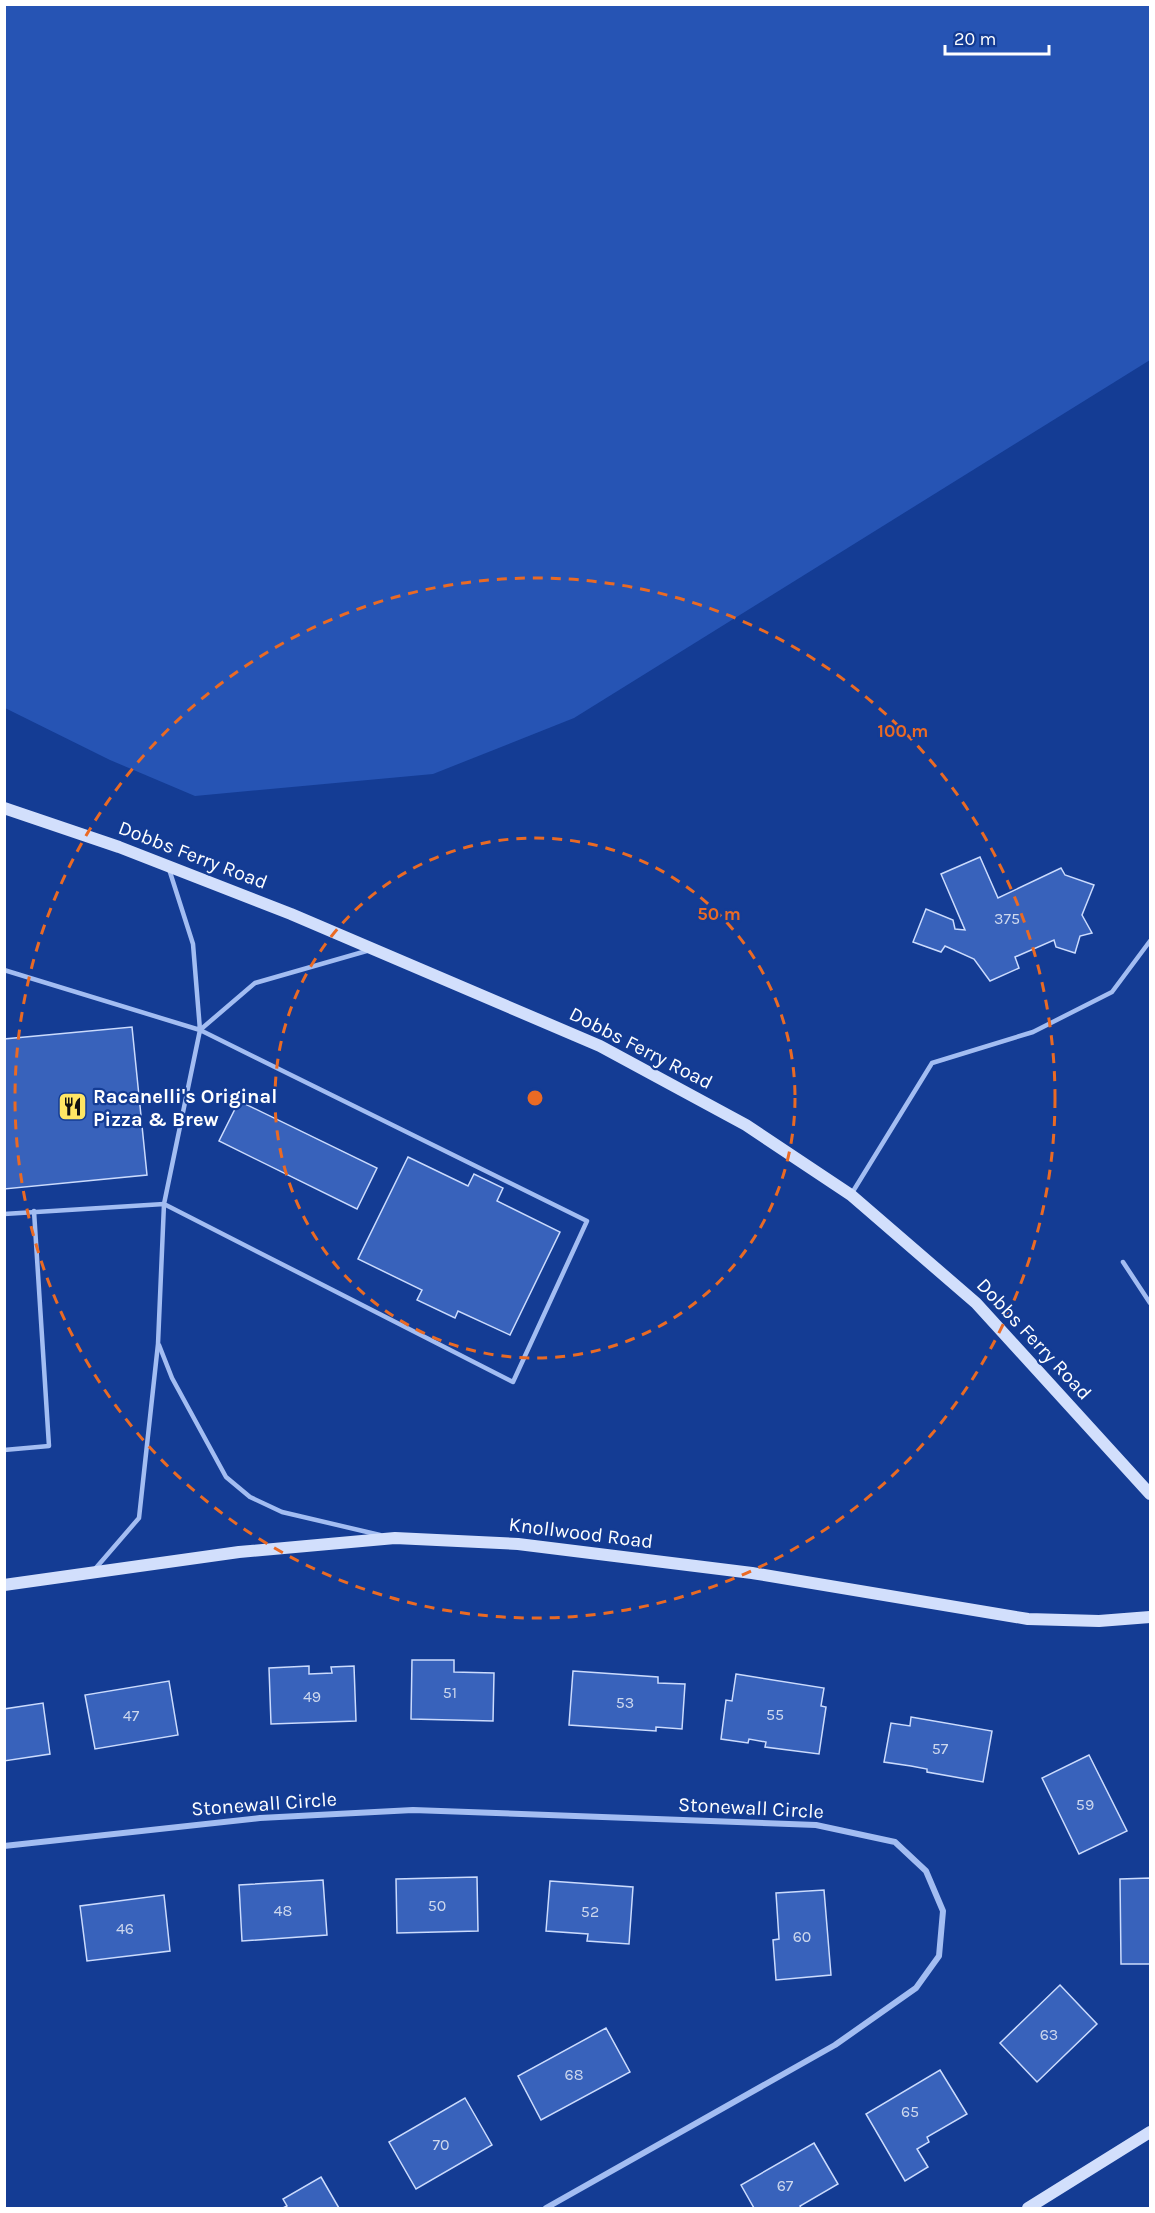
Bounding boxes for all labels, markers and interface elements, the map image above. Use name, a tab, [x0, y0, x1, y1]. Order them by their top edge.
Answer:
scale bar	[945, 18, 1048, 56]
text: 20 m	[954, 28, 996, 50]
text: 100 m	[878, 720, 928, 742]
street label: Dobbs Ferry Road	[115, 816, 271, 894]
text: 50 m	[697, 903, 741, 925]
house number: 375	[994, 909, 1020, 928]
street label: Dobbs Ferry Road	[565, 1002, 717, 1094]
place label: Racanelli's Original Pizza & Brew	[93, 1085, 277, 1131]
centre of rings	[525, 1088, 545, 1108]
restaurant icon: Racanelli's Original Pizza & Brew	[56, 1091, 88, 1123]
street label: Dobbs Ferry Road	[972, 1273, 1096, 1405]
street label: Knollwood Road	[507, 1513, 655, 1553]
house number: 51	[443, 1683, 457, 1702]
house number: 49	[303, 1687, 321, 1706]
house number: 53	[616, 1693, 634, 1712]
house number: 55	[766, 1705, 784, 1724]
house number: 47	[123, 1706, 140, 1725]
house number: 57	[932, 1739, 949, 1758]
street label: Stonewall Circle	[190, 1787, 338, 1821]
street label: Stonewall Circle	[678, 1793, 824, 1823]
house number: 59	[1076, 1795, 1094, 1814]
house number: 50	[428, 1896, 446, 1915]
house number: 48	[274, 1901, 292, 1920]
house number: 52	[581, 1902, 599, 1921]
house number: 46	[116, 1919, 134, 1938]
house number: 60	[793, 1927, 811, 1946]
house number: 63	[1040, 2025, 1058, 2044]
house number: 68	[565, 2065, 584, 2084]
house number: 65	[901, 2102, 919, 2121]
house number: 70	[432, 2135, 450, 2154]
house number: 67	[777, 2176, 794, 2195]

